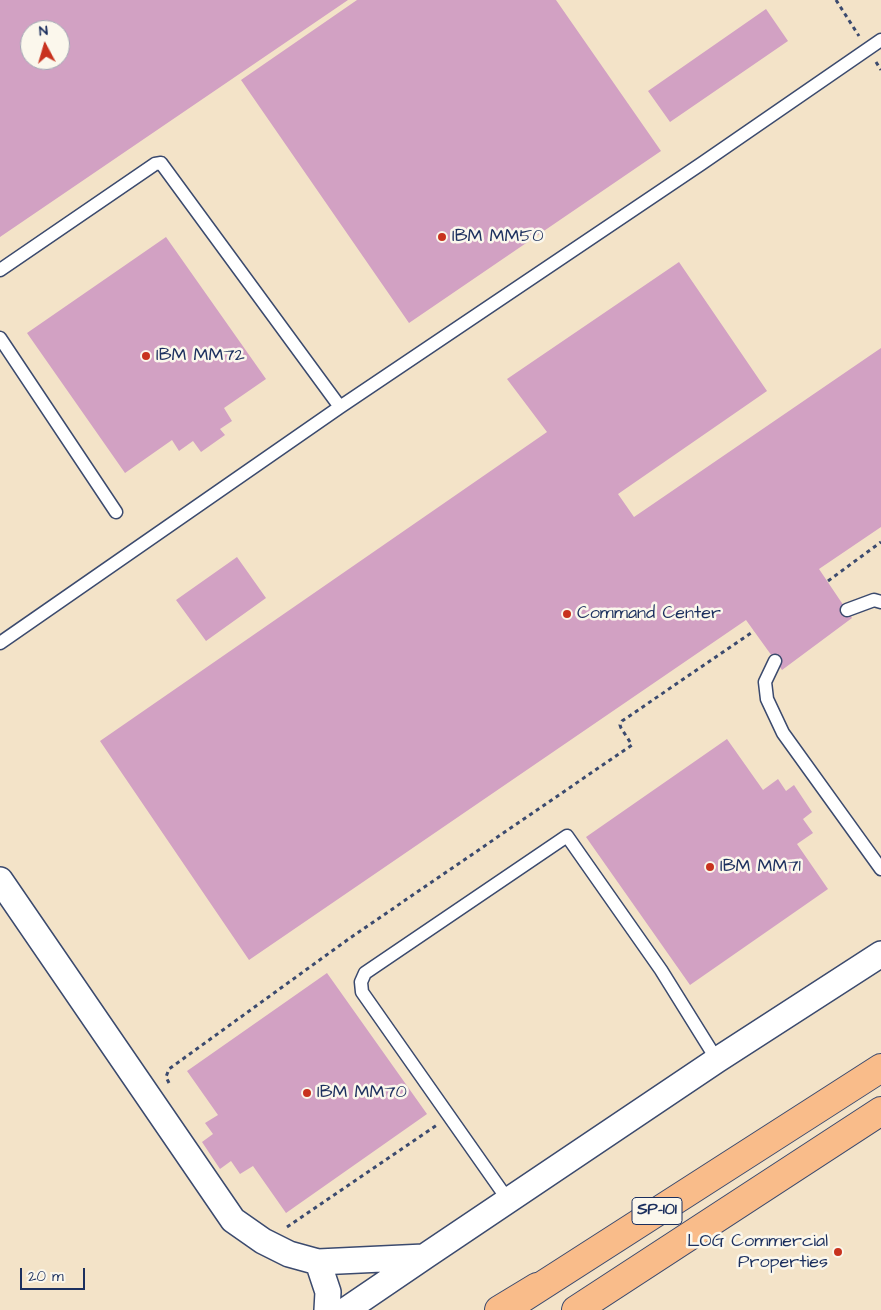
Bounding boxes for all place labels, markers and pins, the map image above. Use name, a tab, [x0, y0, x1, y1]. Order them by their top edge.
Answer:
place label: IBM MM50	[452, 226, 543, 248]
marker: IBM MM50	[436, 231, 448, 243]
place label: IBM MM72	[156, 345, 245, 367]
marker: IBM MM72	[140, 350, 152, 362]
place label: Command Center	[577, 603, 721, 625]
marker: Command Center	[561, 608, 573, 620]
place label: IBM MM71	[720, 856, 801, 878]
marker: IBM MM71	[704, 861, 716, 873]
place label: IBM MM70	[317, 1082, 407, 1104]
marker: IBM MM70	[301, 1087, 313, 1099]
place label: LOG Commercial Properties	[687, 1231, 828, 1274]
marker: LOG Commercial Properties	[832, 1246, 844, 1258]

